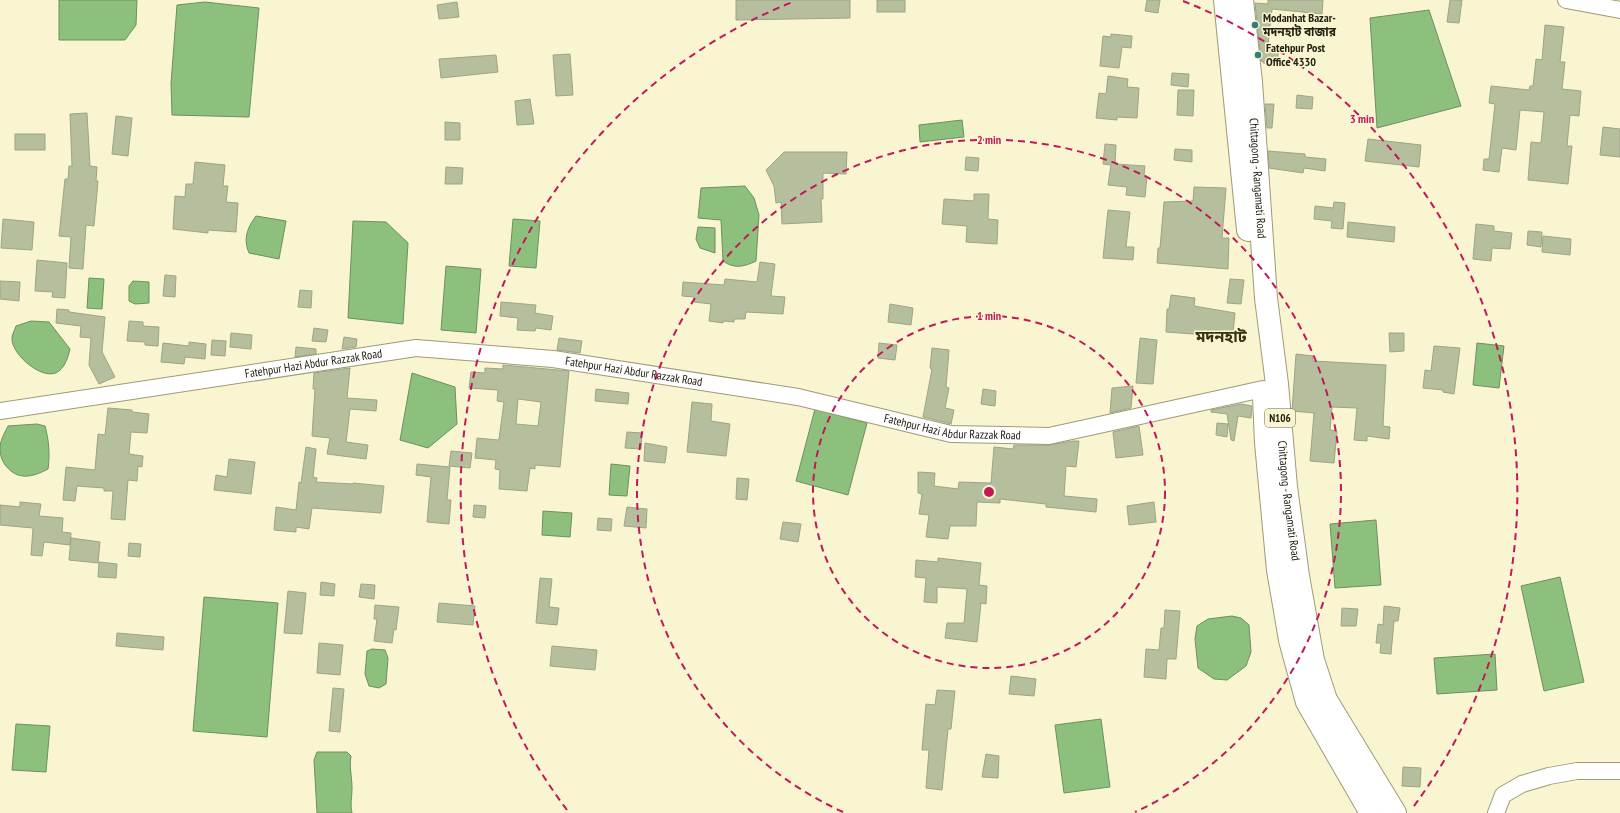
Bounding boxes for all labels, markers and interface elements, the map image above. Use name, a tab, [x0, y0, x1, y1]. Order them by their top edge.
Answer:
place label: Modanhat Bazar- মদনহাট বাজার	[1262, 10, 1337, 39]
marker: Modanhat Bazar- মদনহাট বাজার	[1250, 20, 1260, 30]
place label: Fatehpur Post Office 4330	[1266, 40, 1326, 69]
marker: Fatehpur Post Office 4330	[1253, 50, 1263, 60]
text: 3 min	[1350, 111, 1374, 126]
street label: Chittagong - Rangamati Road	[1247, 117, 1270, 239]
text: 2 min	[977, 132, 1001, 147]
text: 1 min	[977, 308, 1001, 323]
district label: মদনহাট	[1194, 326, 1248, 346]
street label: Fatehpur Hazi Abdur Razzak Road	[244, 345, 383, 381]
street label: Fatehpur Hazi Abdur Razzak Road	[564, 353, 704, 389]
road number: N106	[1265, 409, 1295, 427]
street label: Fatehpur Hazi Abdur Razzak Road	[882, 410, 1021, 442]
street label: Chittagong - Rangamati Road	[1275, 440, 1304, 562]
centre of rings	[982, 485, 996, 499]

